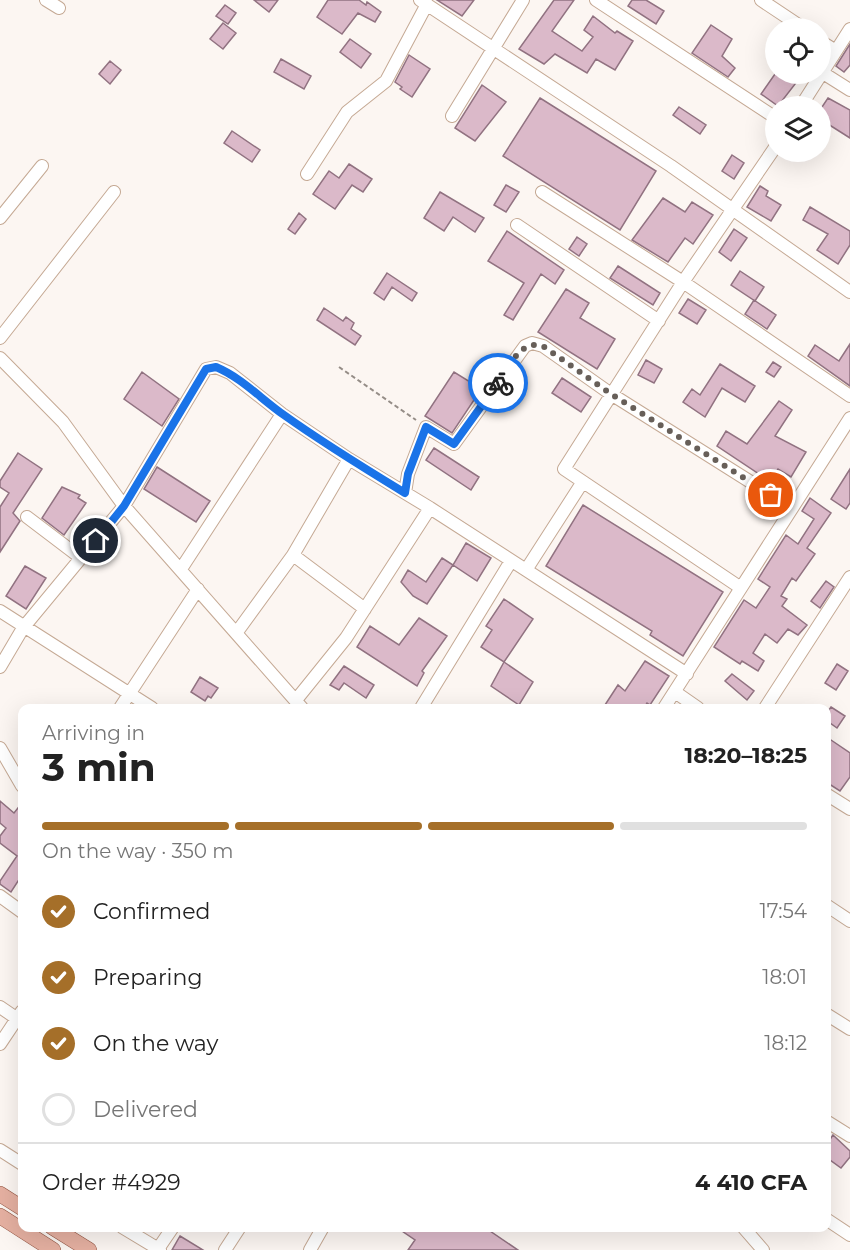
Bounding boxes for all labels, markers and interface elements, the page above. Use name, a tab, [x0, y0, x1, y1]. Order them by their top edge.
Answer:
map controls	[765, 18, 831, 162]
button: locate	[765, 18, 831, 84]
button: layers	[765, 96, 831, 162]
courier	[468, 353, 528, 413]
icon: bike	[482, 367, 515, 400]
pin	[745, 469, 796, 520]
icon: bag	[754, 478, 787, 511]
pin	[70, 515, 121, 566]
icon: home	[79, 524, 112, 557]
text: Arriving in	[42, 721, 145, 745]
text: 18:20–18:25	[685, 742, 807, 769]
text: 3 min	[42, 743, 156, 791]
text: On the way · 350 m	[42, 839, 234, 863]
icon: check	[42, 895, 75, 928]
text: Confirmed	[93, 898, 210, 925]
text: 17:54	[760, 899, 807, 923]
icon: check	[42, 961, 75, 994]
text: Preparing	[93, 964, 202, 991]
text: 18:01	[762, 965, 807, 989]
icon: check	[42, 1027, 75, 1060]
text: On the way	[93, 1030, 218, 1057]
text: 18:12	[764, 1031, 807, 1055]
text: Delivered	[93, 1096, 198, 1123]
text: Order #4929	[42, 1169, 181, 1196]
text: 4 410 CFA	[695, 1169, 807, 1196]

